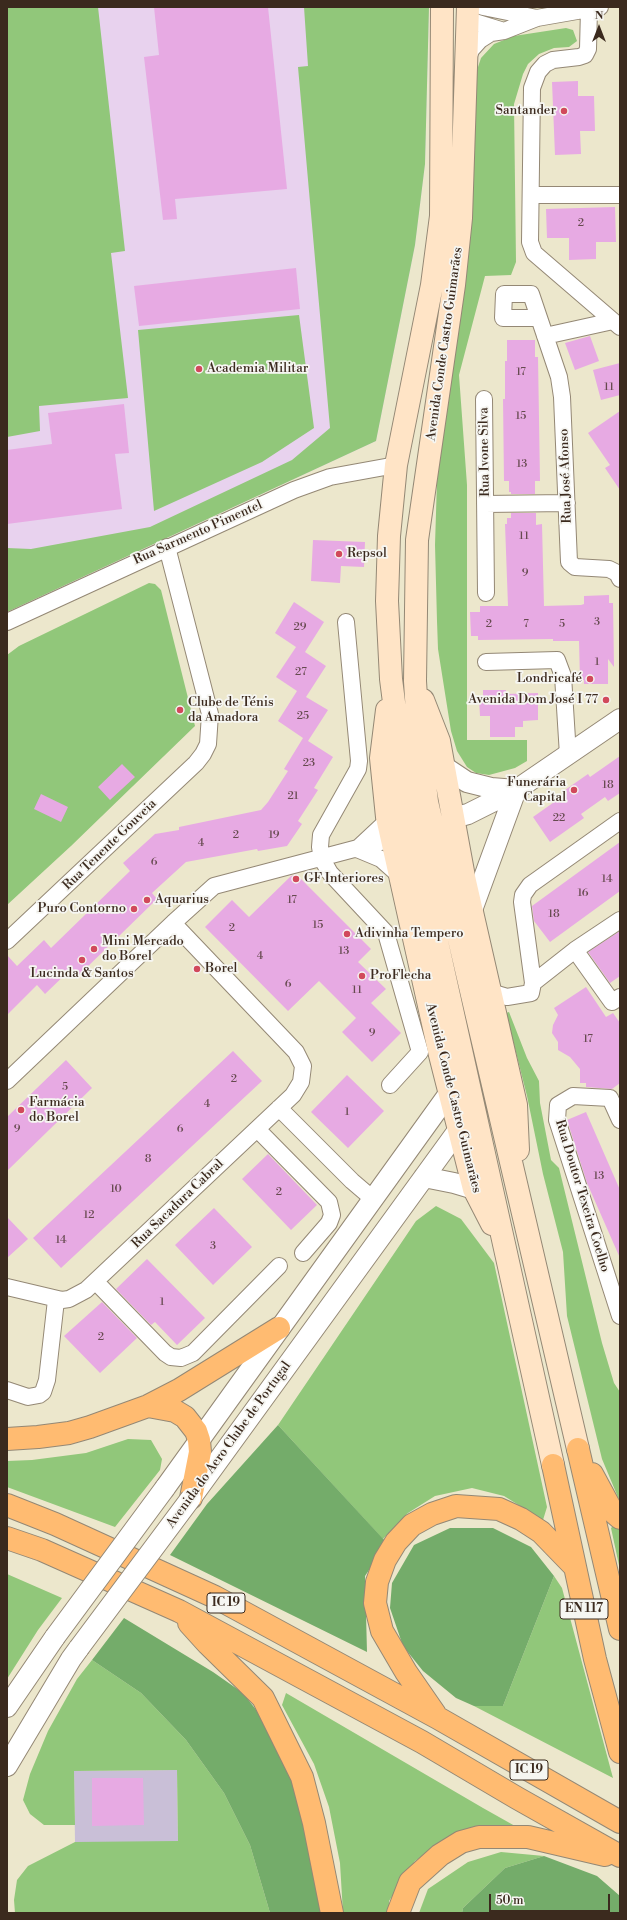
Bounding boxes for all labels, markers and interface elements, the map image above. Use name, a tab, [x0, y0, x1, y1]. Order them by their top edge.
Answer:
north arrow	[579, 8, 619, 48]
text: N	[595, 9, 603, 23]
place label: Santander	[496, 103, 556, 119]
marker: Santander	[559, 106, 569, 116]
house number: 2	[578, 216, 584, 230]
street label: Avenida Conde Castro Guimarães	[424, 246, 466, 442]
place label: Academia Militar	[207, 361, 308, 377]
marker: Academia Militar	[194, 364, 204, 374]
house number: 17	[516, 365, 526, 379]
house number: 11	[604, 380, 614, 394]
street label: Rua Ivone Silva	[476, 407, 494, 497]
house number: 15	[516, 409, 526, 423]
street label: Rua José Afonso	[557, 428, 575, 524]
house number: 13	[517, 457, 527, 471]
street label: Rua Sarmento Pimentel	[131, 498, 265, 568]
house number: 11	[519, 529, 529, 543]
place label: Repsol	[347, 546, 387, 562]
marker: Repsol	[334, 549, 344, 559]
house number: 9	[522, 566, 528, 580]
house number: 3	[594, 615, 600, 629]
house number: 2	[486, 617, 492, 631]
house number: 7	[523, 617, 529, 631]
house number: 5	[559, 617, 565, 631]
house number: 29	[294, 620, 306, 634]
house number: 1	[595, 655, 599, 669]
house number: 27	[295, 665, 307, 679]
place label: Londricafé	[517, 671, 582, 687]
marker: Londricafé	[585, 674, 595, 684]
place label: Avenida Dom José I 77	[468, 692, 598, 708]
place label: Clube de Ténis da Amadora	[188, 695, 274, 726]
marker: Avenida Dom José I 77	[601, 695, 611, 705]
marker: Clube de Ténis da Amadora	[175, 705, 185, 715]
house number: 25	[297, 709, 309, 723]
house number: 23	[303, 756, 315, 770]
place label: Funerária Capital	[507, 775, 566, 806]
house number: 18	[602, 778, 614, 792]
marker: Funerária Capital	[569, 785, 579, 795]
house number: 21	[287, 789, 299, 803]
street label: Rua Tenente Gouveia	[60, 796, 160, 894]
house number: 22	[553, 811, 565, 825]
house number: 2	[233, 828, 239, 842]
house number: 19	[268, 828, 280, 842]
house number: 4	[198, 836, 204, 850]
house number: 6	[151, 855, 157, 869]
place label: GF Interiores	[304, 871, 384, 887]
house number: 14	[602, 872, 612, 886]
marker: GF Interiores	[291, 874, 301, 884]
house number: 16	[577, 886, 589, 900]
place label: Aquarius	[155, 892, 209, 908]
house number: 17	[287, 893, 297, 907]
marker: Aquarius	[142, 895, 152, 905]
place label: Puro Contorno	[38, 901, 126, 917]
marker: Puro Contorno	[129, 904, 139, 914]
house number: 18	[548, 907, 560, 921]
house number: 15	[313, 918, 323, 932]
house number: 2	[229, 921, 235, 935]
place label: Adivinha Tempero	[355, 926, 464, 942]
marker: Adivinha Tempero	[342, 929, 352, 939]
place label: Mini Mercado do Borel	[102, 934, 184, 965]
marker: Mini Mercado do Borel	[89, 944, 99, 954]
house number: 13	[339, 944, 349, 958]
house number: 4	[257, 949, 263, 963]
marker: Lucinda & Santos	[77, 955, 87, 965]
place label: Borel	[205, 961, 237, 977]
marker: Borel	[192, 964, 202, 974]
place label: Lucinda & Santos	[30, 966, 134, 982]
place label: ProFlecha	[370, 968, 431, 984]
marker: ProFlecha	[357, 971, 367, 981]
house number: 6	[285, 977, 291, 991]
house number: 11	[352, 983, 362, 997]
street label: Avenida Conde Castro Guimarães	[422, 1001, 484, 1195]
house number: 9	[369, 1026, 375, 1040]
house number: 17	[583, 1032, 593, 1046]
house number: 2	[231, 1072, 237, 1086]
house number: 5	[62, 1080, 68, 1094]
place label: Farmácia do Borel	[29, 1095, 85, 1126]
house number: 4	[204, 1097, 210, 1111]
marker: Farmácia do Borel	[16, 1105, 26, 1115]
house number: 1	[345, 1105, 349, 1119]
street label: Rua Doutor Texeira Coelho	[551, 1118, 613, 1274]
house number: 9	[14, 1122, 20, 1136]
house number: 6	[177, 1122, 183, 1136]
house number: 8	[145, 1152, 151, 1166]
street label: Rua Sacadura Cabral	[129, 1156, 227, 1252]
house number: 13	[594, 1169, 604, 1183]
house number: 10	[110, 1182, 122, 1196]
house number: 2	[276, 1185, 282, 1199]
house number: 12	[83, 1208, 95, 1222]
house number: 14	[56, 1233, 66, 1247]
house number: 3	[210, 1239, 216, 1253]
house number: 1	[160, 1295, 164, 1309]
house number: 2	[98, 1330, 104, 1344]
street label: Avenida do Aero Clube de Portugal	[163, 1359, 295, 1531]
road number: IC 19	[207, 1593, 245, 1613]
road number: EN 117	[560, 1599, 608, 1619]
road number: IC 19	[510, 1760, 548, 1780]
scale bar	[491, 1886, 612, 1912]
text: 50 m	[496, 1893, 524, 1908]

